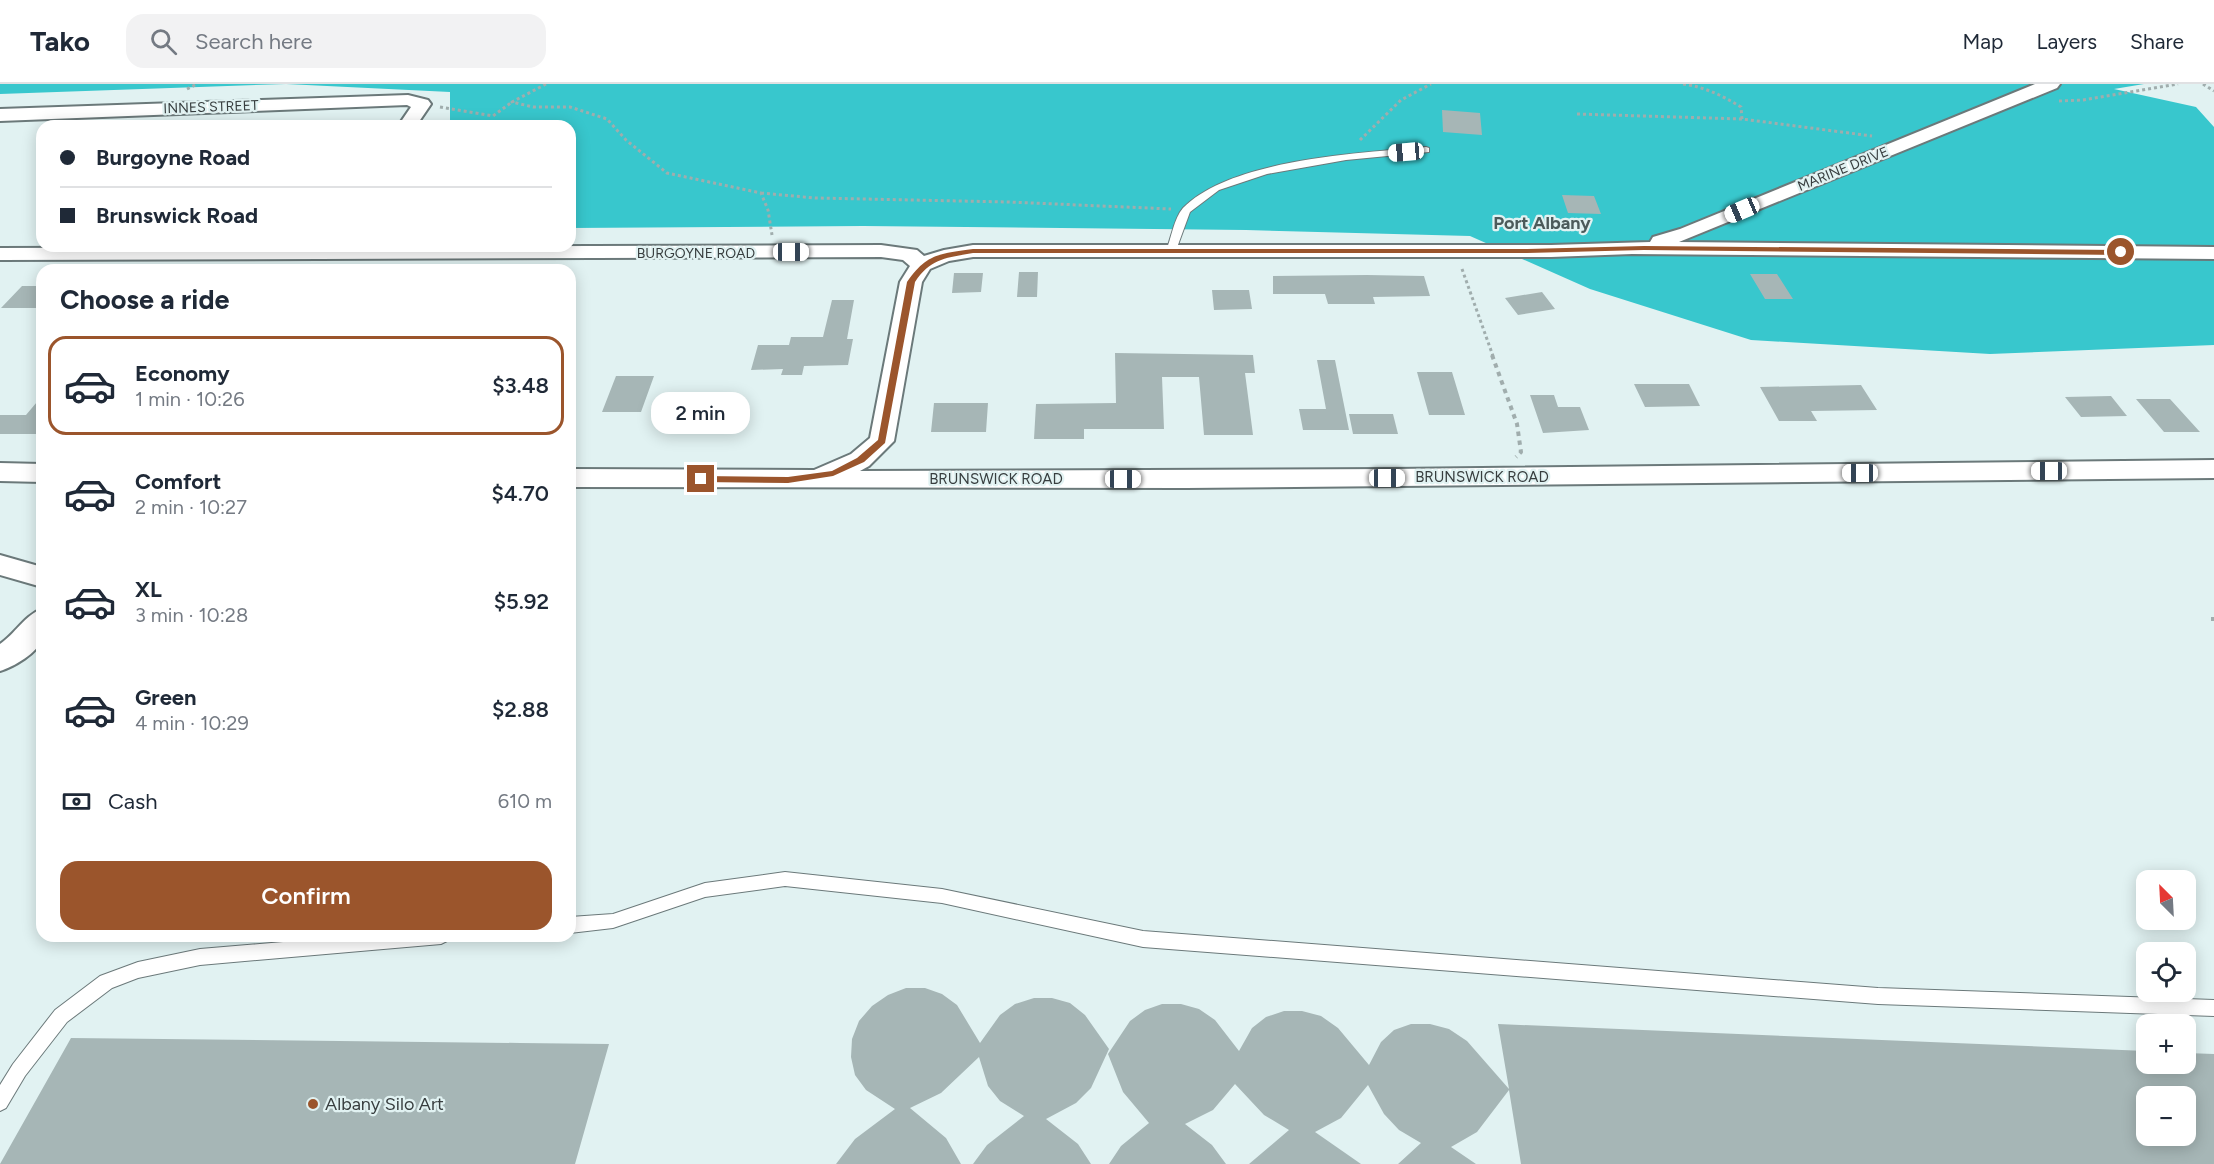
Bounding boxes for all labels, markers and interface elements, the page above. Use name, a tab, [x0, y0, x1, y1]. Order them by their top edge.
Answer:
search box	[126, 14, 546, 68]
text: Tako	[30, 24, 90, 58]
icon: search	[147, 25, 180, 58]
text: Search here	[195, 28, 313, 55]
text: Map	[1963, 29, 2003, 54]
text: Layers	[2036, 29, 2097, 54]
text: Share	[2130, 29, 2184, 54]
street label: INNES STREET	[163, 97, 259, 117]
car	[1387, 141, 1425, 163]
street label: MARINE DRIVE	[1795, 143, 1891, 195]
text: Burgoyne Road	[96, 144, 250, 171]
car	[1722, 195, 1762, 225]
text: Brunswick Road	[96, 202, 258, 229]
district label: Port Albany	[1493, 212, 1591, 234]
route start	[2107, 238, 2134, 265]
car	[773, 243, 809, 261]
street label: BURGOYNE ROAD	[637, 245, 755, 262]
text: Choose a ride	[60, 283, 229, 316]
icon: car	[63, 359, 117, 413]
text: Economy	[135, 360, 230, 387]
text: $3.48	[492, 372, 549, 399]
text: 1 min · 10:26	[135, 387, 245, 411]
callout: 2 min	[652, 392, 750, 434]
text: 2 min	[676, 401, 725, 425]
car	[2031, 462, 2067, 480]
car	[1842, 464, 1878, 482]
route end	[687, 465, 714, 492]
icon: car	[63, 467, 117, 521]
text: Comfort	[135, 468, 221, 495]
street label: BRUNSWICK ROAD	[1415, 468, 1549, 486]
car	[1369, 469, 1405, 487]
street label: BRUNSWICK ROAD	[929, 470, 1063, 488]
car	[1105, 470, 1141, 488]
text: $4.70	[492, 480, 549, 507]
text: 2 min · 10:27	[135, 495, 247, 519]
icon: car	[63, 575, 117, 629]
text: XL	[135, 576, 162, 603]
text: $5.92	[494, 588, 549, 615]
text: 3 min · 10:28	[135, 603, 248, 627]
icon: car	[63, 683, 117, 737]
text: Green	[135, 684, 197, 711]
text: $2.88	[492, 696, 549, 723]
text: 4 min · 10:29	[135, 711, 249, 735]
icon: cash	[60, 785, 93, 818]
text: Cash	[108, 788, 158, 815]
text: 610 m	[498, 789, 552, 813]
button: Confirm	[60, 861, 552, 930]
north arrow	[2136, 870, 2196, 930]
map controls	[2136, 870, 2196, 1146]
button: locate	[2136, 942, 2196, 1002]
button: +	[2136, 1014, 2196, 1074]
button: −	[2136, 1086, 2196, 1146]
place label: Albany Silo Art	[325, 1093, 444, 1115]
marker: Albany Silo Art	[306, 1097, 320, 1111]

